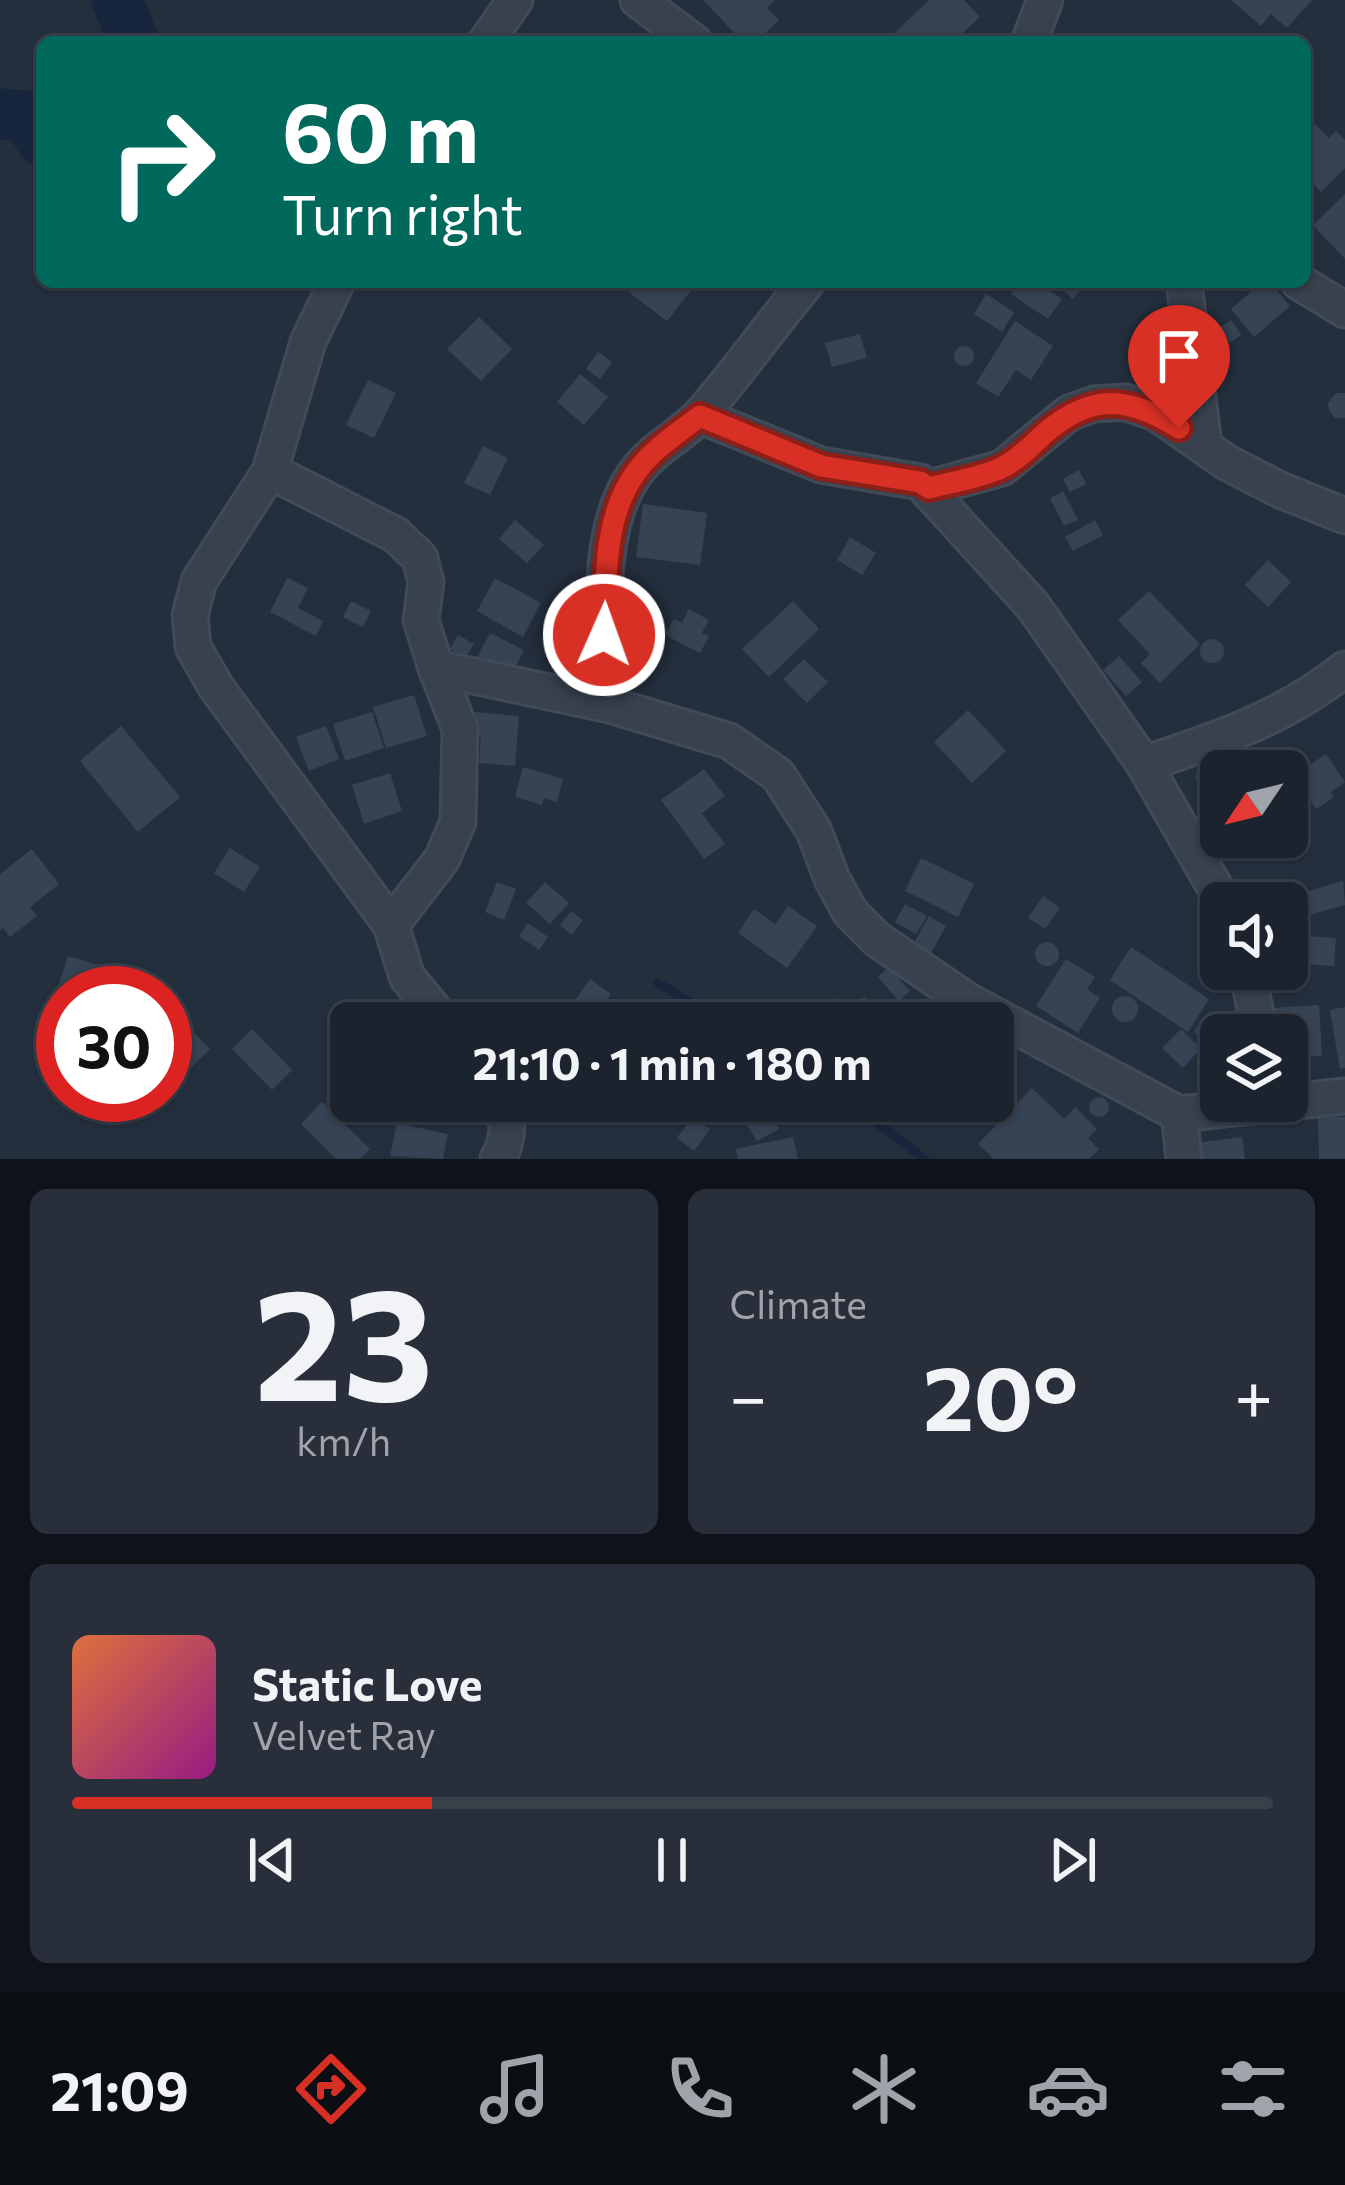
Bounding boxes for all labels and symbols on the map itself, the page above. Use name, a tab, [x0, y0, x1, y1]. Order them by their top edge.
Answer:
pin	[1128, 305, 1230, 428]
position arrow	[541, 572, 667, 698]
north arrow	[1200, 750, 1308, 858]
speed limit sign: 30	[36, 966, 192, 1122]

